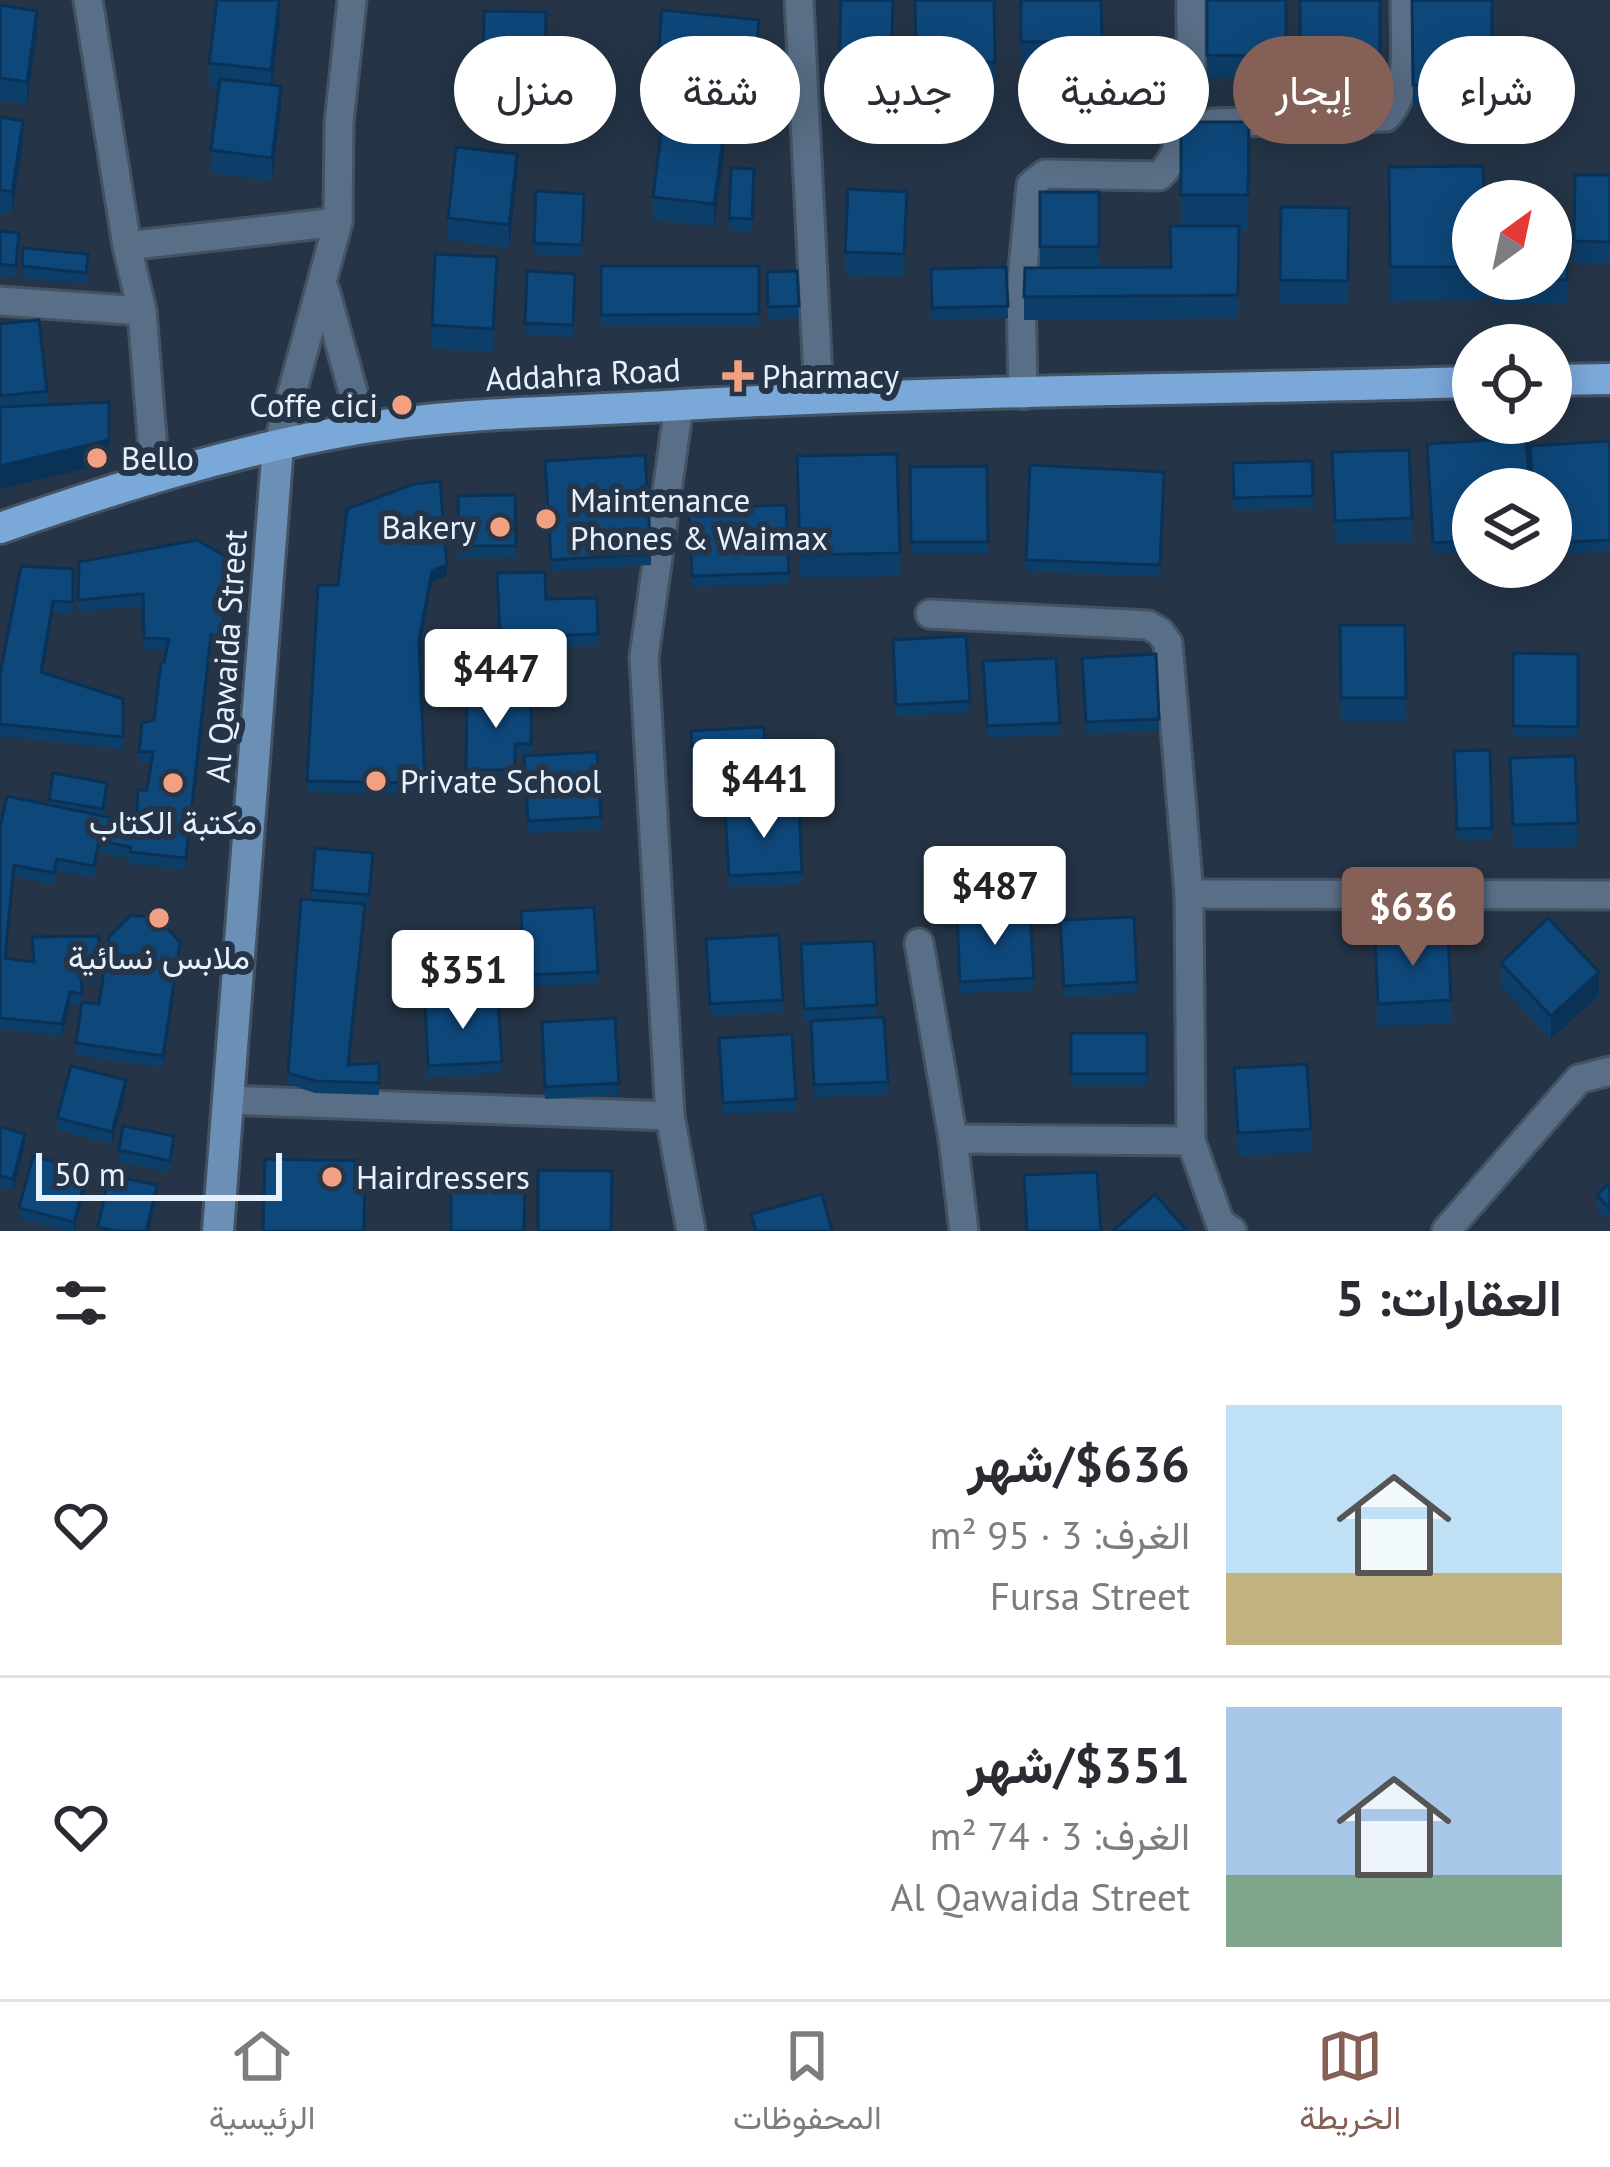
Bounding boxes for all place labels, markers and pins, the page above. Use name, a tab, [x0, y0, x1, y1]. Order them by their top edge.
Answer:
place label: Pharmacy	[762, 354, 900, 397]
marker: Pharmacy	[725, 363, 751, 389]
place label: Coffe cici	[249, 383, 378, 426]
marker: Coffe cici	[389, 392, 415, 418]
place label: Bello	[121, 436, 194, 479]
marker: Bello	[84, 445, 110, 471]
place label: Maintenance Phones & Waimax	[570, 478, 828, 559]
place label: Bakery	[382, 505, 477, 548]
marker: Maintenance Phones & Waimax	[533, 506, 559, 532]
marker: Bakery	[487, 514, 513, 540]
pin: $447	[425, 629, 567, 731]
pin: $441	[693, 739, 835, 841]
place label: Private School	[400, 759, 602, 802]
marker: Private School	[363, 768, 389, 794]
marker: مكتبة الكتاب	[160, 770, 186, 796]
place label: مكتبة الكتاب	[89, 800, 257, 843]
pin: $487	[924, 846, 1066, 948]
pin: $636	[1342, 867, 1484, 969]
marker: ملابس نسائية	[146, 905, 172, 931]
pin: $351	[392, 930, 534, 1032]
place label: ملابس نسائية	[68, 935, 250, 978]
place label: Hairdressers	[356, 1155, 530, 1198]
marker: Hairdressers	[319, 1164, 345, 1190]

